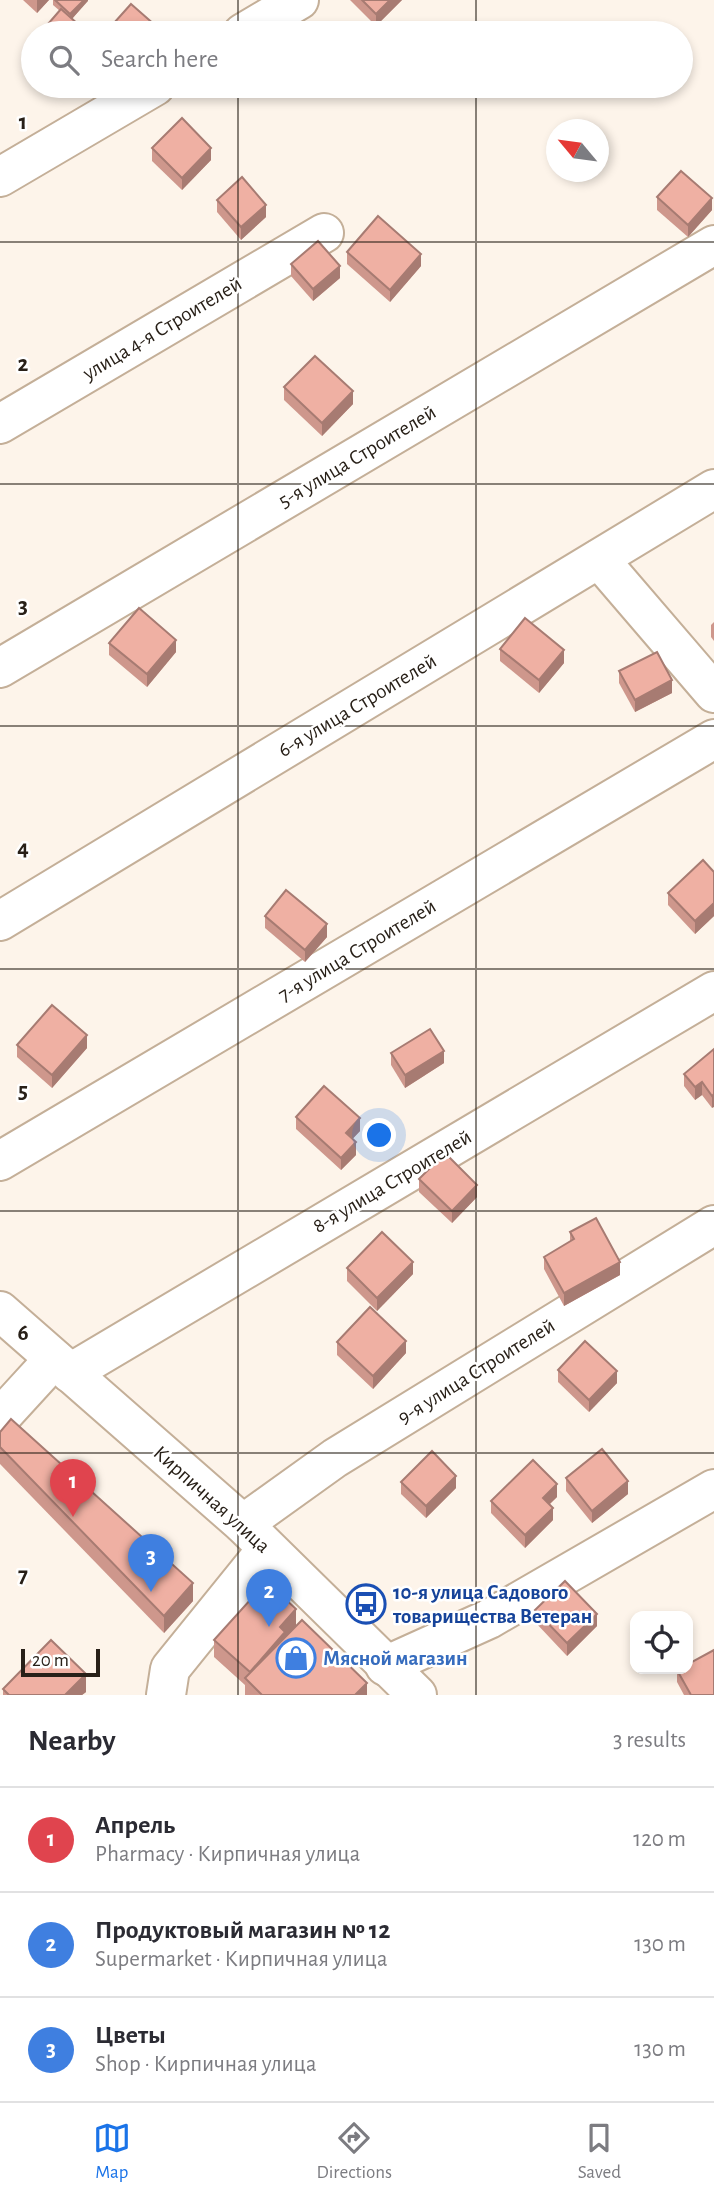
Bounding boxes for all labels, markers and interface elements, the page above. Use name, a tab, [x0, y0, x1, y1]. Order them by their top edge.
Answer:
search box	[21, 21, 693, 98]
icon: search	[45, 41, 83, 79]
text: Search here	[101, 46, 219, 72]
text: 1	[19, 111, 27, 134]
north arrow	[546, 119, 609, 182]
street label: улица 4-я Строителей	[78, 273, 245, 385]
text: 2	[18, 353, 29, 376]
street label: 5-я улица Строителей	[275, 401, 440, 512]
text: 3	[18, 595, 28, 618]
street label: 6-я улица Строителей	[274, 650, 440, 761]
text: 4	[17, 837, 29, 860]
street label: 7-я улица Строителей	[275, 895, 440, 1006]
text: 5	[18, 1080, 28, 1103]
your location	[362, 1118, 396, 1152]
street label: 8-я улица Строителей	[309, 1126, 475, 1237]
street label: 9-я улица Строителей	[394, 1315, 558, 1428]
text: 6	[17, 1322, 29, 1345]
street label: Кирпичная улица	[149, 1442, 274, 1557]
pin: 1	[50, 1459, 96, 1517]
pin: 3	[128, 1534, 174, 1592]
text: 7	[18, 1564, 28, 1587]
pin: 2	[246, 1569, 292, 1627]
place label: 10-я улица Садового товарищества Ветеран	[392, 1582, 592, 1627]
bus stop icon: 10-я улица Садового товарищества Ветеран	[345, 1583, 387, 1625]
map controls	[630, 1611, 693, 1674]
button: locate	[630, 1611, 693, 1674]
shop icon: Мясной магазин	[275, 1637, 317, 1679]
scale bar	[21, 1646, 100, 1678]
place label: Мясной магазин	[323, 1648, 468, 1669]
text: 20 m	[32, 1651, 69, 1670]
text: Nearby	[28, 1726, 116, 1756]
text: 3 results	[613, 1729, 686, 1752]
text: Апрель	[95, 1812, 175, 1838]
text: 1	[47, 1828, 55, 1851]
text: 120 m	[633, 1828, 686, 1851]
text: Pharmacy · Кирпичная улица	[95, 1843, 360, 1866]
text: Продуктовый магазин № 12	[95, 1917, 390, 1943]
text: 2	[46, 1933, 56, 1956]
text: 130 m	[634, 1933, 686, 1956]
text: Supermarket · Кирпичная улица	[95, 1948, 388, 1971]
text: Цветы	[95, 2022, 166, 2048]
text: 3	[46, 2038, 56, 2061]
text: 130 m	[634, 2038, 686, 2061]
text: Shop · Кирпичная улица	[95, 2053, 317, 2076]
tab: Map	[93, 2119, 131, 2184]
tab: Directions	[316, 2119, 392, 2184]
tab: Saved	[578, 2119, 621, 2184]

